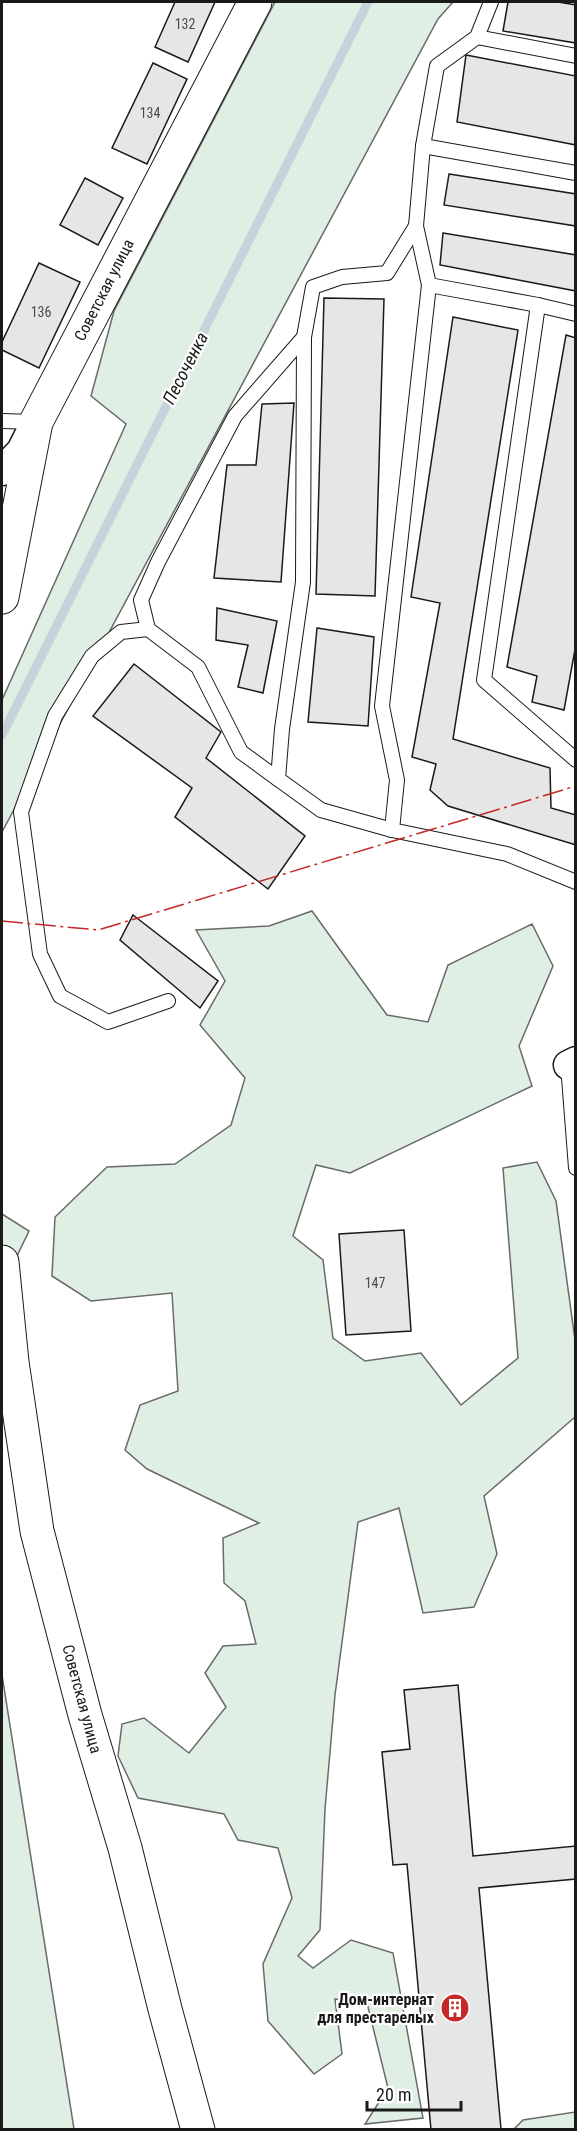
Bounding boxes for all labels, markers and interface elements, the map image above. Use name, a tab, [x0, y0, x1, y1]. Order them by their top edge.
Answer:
house number: 132	[175, 16, 195, 32]
house number: 134	[140, 105, 160, 121]
street label: Советская улица	[70, 236, 138, 344]
house number: 136	[31, 304, 51, 320]
water label: Песоченка	[158, 328, 212, 408]
house number: 147	[365, 1275, 385, 1291]
street label: Советская улица	[58, 1643, 106, 1755]
place label: Дом-интернат для престарелых	[317, 1990, 435, 2027]
building icon: Дом-интернат для престарелых	[439, 1992, 471, 2024]
scale bar	[367, 2074, 462, 2112]
text: 20 m	[376, 2084, 411, 2105]

